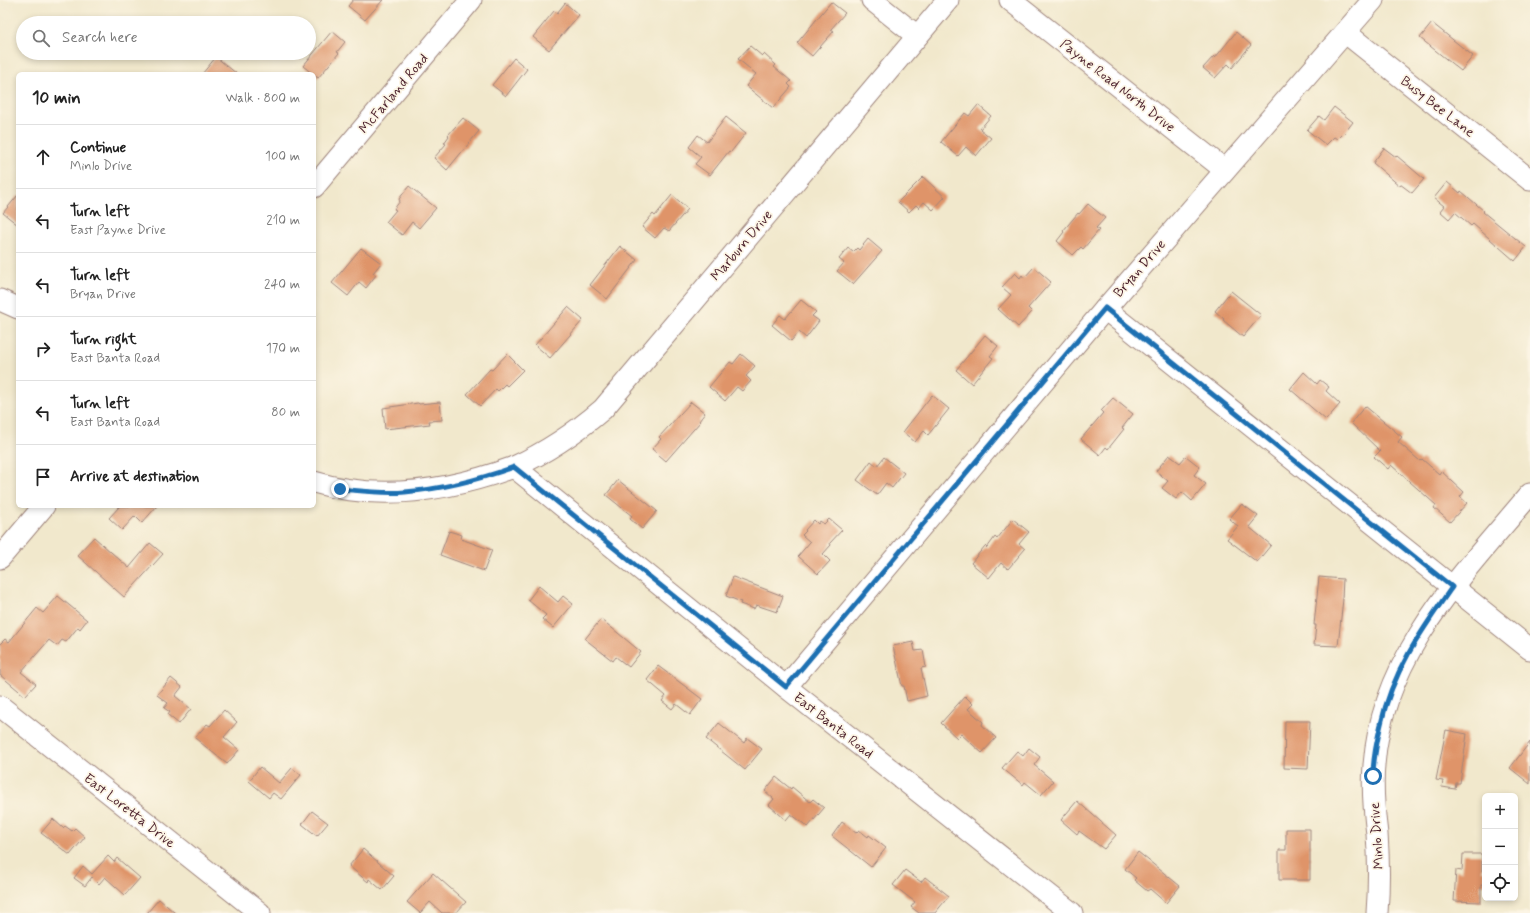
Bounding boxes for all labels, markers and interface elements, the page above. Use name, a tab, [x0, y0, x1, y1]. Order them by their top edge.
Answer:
search box	[16, 16, 316, 60]
icon: search	[30, 27, 52, 49]
text: Search here	[62, 28, 138, 48]
street label: Payne Road North Drive	[1056, 35, 1179, 136]
street label: McFarland Road	[355, 50, 432, 137]
street label: Busy Bee Lane	[1397, 72, 1478, 141]
text: 10 min	[32, 87, 81, 109]
text: Walk · 800 m	[225, 90, 300, 107]
text: Continue	[70, 138, 126, 158]
icon: ahead	[32, 146, 54, 168]
text: 100 m	[265, 148, 300, 165]
text: Minlo Drive	[70, 158, 132, 175]
text: Turn left	[70, 202, 130, 222]
street label: Marburn Drive	[707, 206, 777, 285]
icon: left	[32, 210, 54, 232]
text: 210 m	[266, 212, 300, 229]
text: East Payne Drive	[70, 222, 166, 239]
street label: Bryan Drive	[1110, 236, 1170, 301]
text: Turn left	[70, 266, 130, 286]
icon: left	[32, 274, 54, 296]
text: 240 m	[264, 276, 300, 293]
text: Bryan Drive	[70, 286, 136, 303]
text: Turn right	[70, 330, 137, 350]
icon: right	[32, 338, 54, 360]
text: 170 m	[266, 340, 300, 357]
text: East Banta Road	[70, 350, 160, 367]
text: Turn left	[70, 394, 130, 414]
icon: left	[32, 402, 54, 424]
text: 80 m	[271, 404, 300, 421]
text: East Banta Road	[70, 414, 160, 431]
icon: arrive	[32, 466, 54, 488]
text: Arrive at destination	[70, 467, 199, 487]
route end	[331, 480, 349, 498]
street label: East Banta Road	[790, 689, 877, 763]
route start	[1364, 767, 1382, 785]
street label: East Loretta Drive	[80, 769, 179, 852]
map controls	[1482, 793, 1518, 901]
button: +	[1482, 793, 1518, 829]
street label: Minlo Drive	[1366, 802, 1388, 870]
button: −	[1482, 829, 1518, 865]
button: locate	[1482, 865, 1518, 901]

